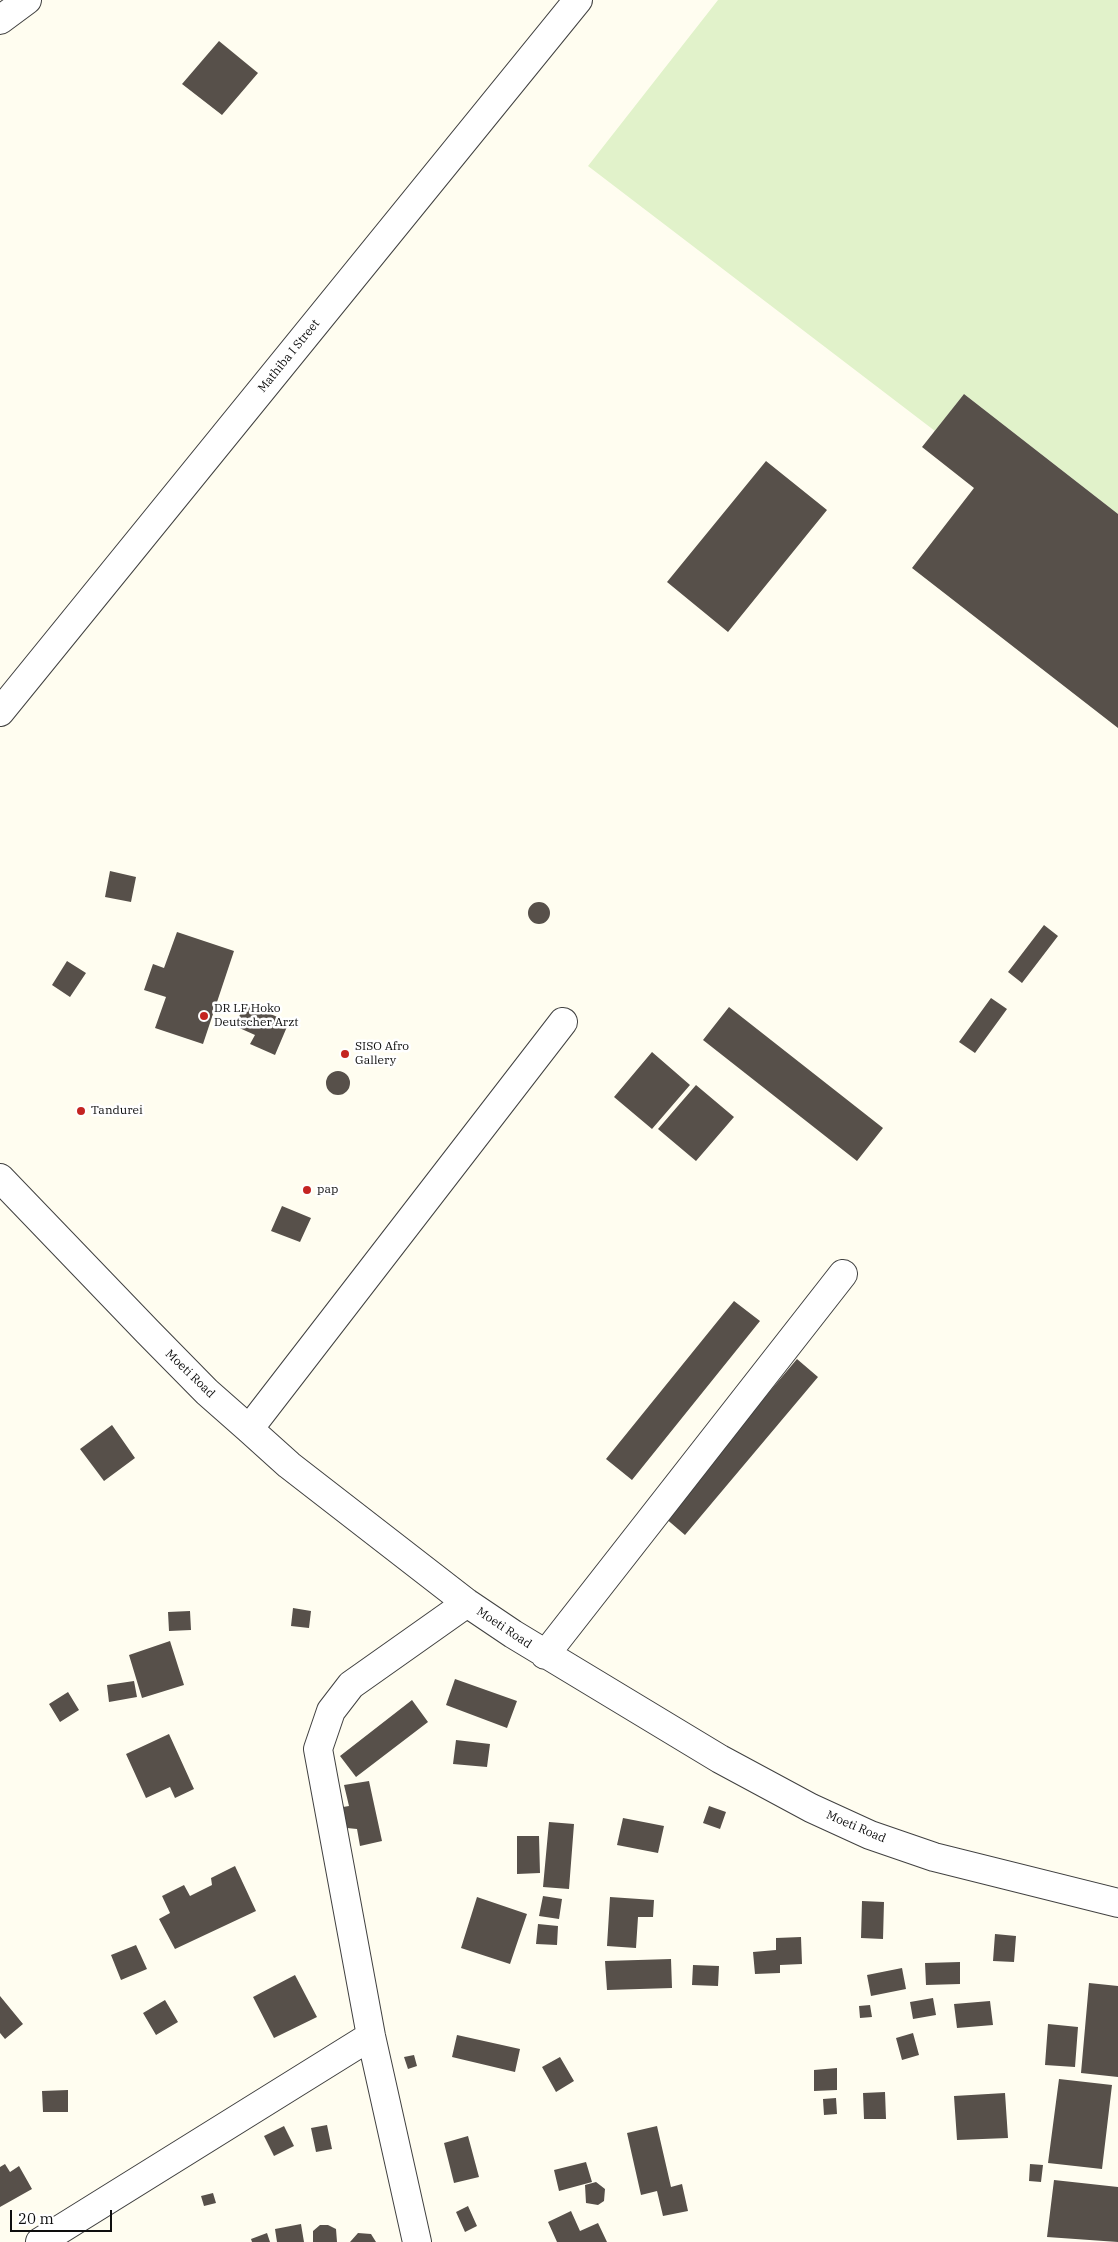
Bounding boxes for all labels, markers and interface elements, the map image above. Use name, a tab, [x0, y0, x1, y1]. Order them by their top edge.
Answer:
street label: Mathiba I Street	[255, 317, 323, 395]
place label: DR LF Hoko Deutscher Arzt	[214, 1002, 299, 1030]
marker: DR LF Hoko Deutscher Arzt	[198, 1010, 210, 1022]
place label: SISO Afro Gallery	[355, 1040, 409, 1068]
marker: SISO Afro Gallery	[339, 1048, 351, 1060]
place label: Tandurei	[91, 1104, 143, 1118]
marker: Tandurei	[75, 1105, 87, 1117]
place label: pap	[317, 1183, 338, 1197]
marker: pap	[301, 1184, 313, 1196]
street label: Moeti Road	[162, 1347, 218, 1401]
street label: Moeti Road	[474, 1604, 534, 1652]
street label: Moeti Road	[824, 1808, 888, 1846]
scale bar	[12, 2200, 115, 2232]
text: 20 m	[18, 2209, 54, 2228]

